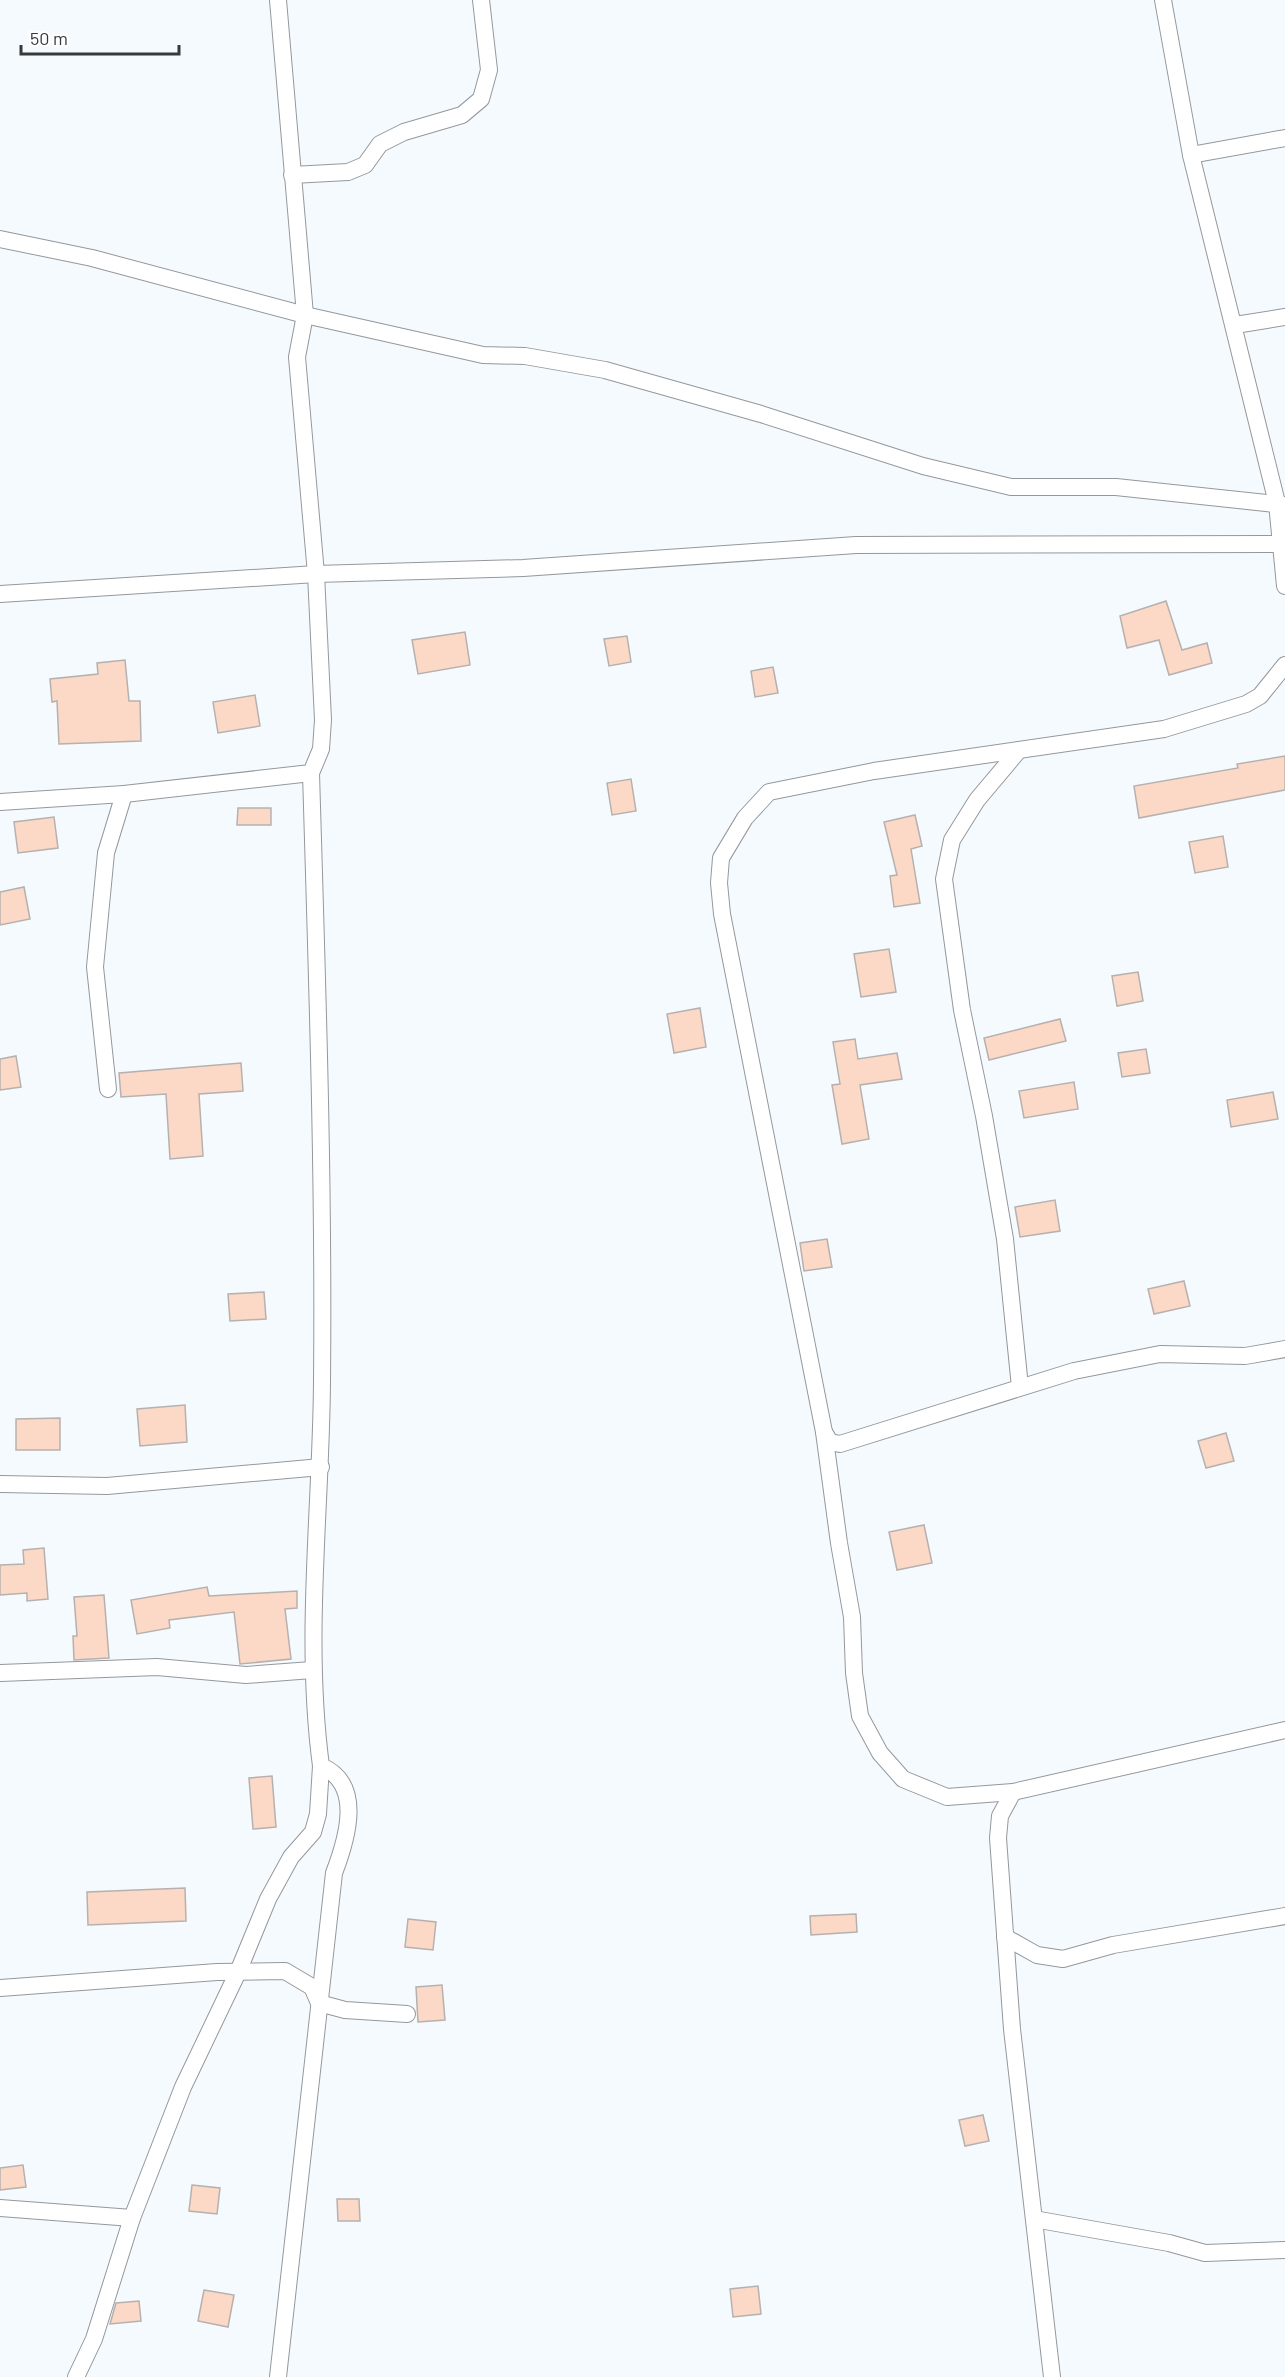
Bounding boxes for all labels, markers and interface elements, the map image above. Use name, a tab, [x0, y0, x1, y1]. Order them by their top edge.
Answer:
scale bar	[21, 18, 178, 56]
text: 50 m	[30, 27, 68, 49]

